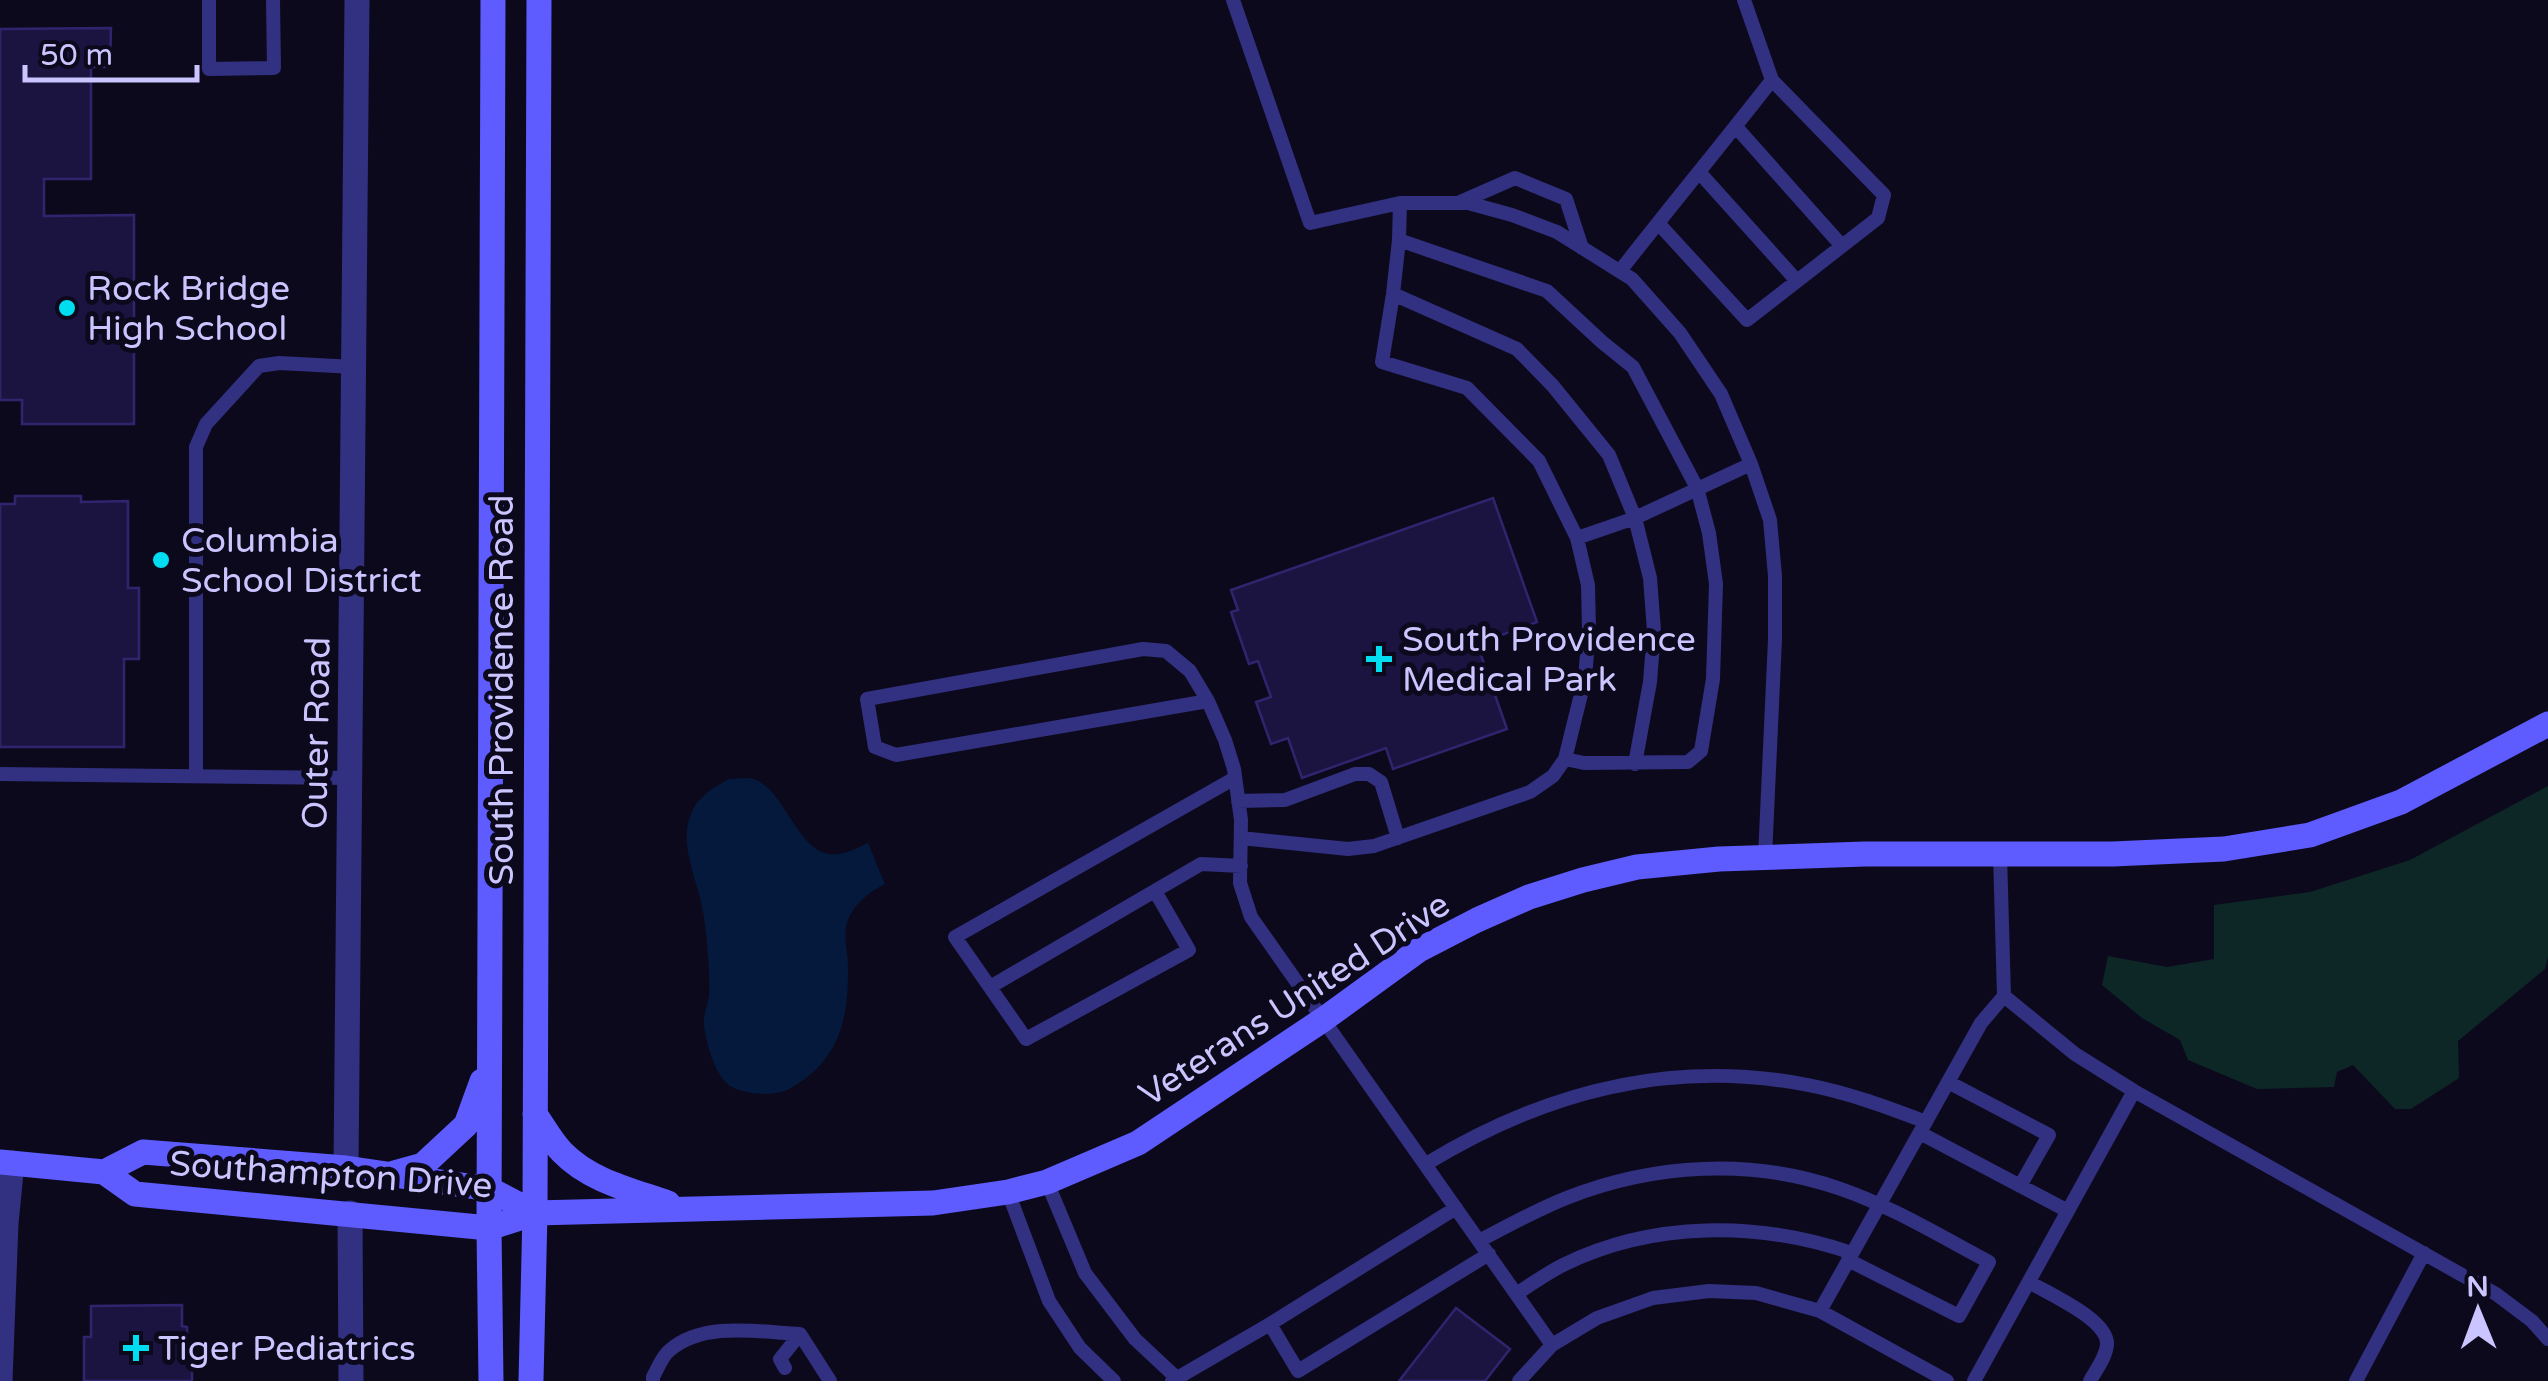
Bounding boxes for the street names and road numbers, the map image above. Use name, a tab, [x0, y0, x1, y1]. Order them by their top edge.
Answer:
street label: South Providence Road	[481, 495, 523, 885]
street label: Outer Road	[294, 636, 340, 830]
street label: Veterans United Drive	[1131, 884, 1458, 1116]
street label: Southampton Drive	[168, 1143, 494, 1207]

